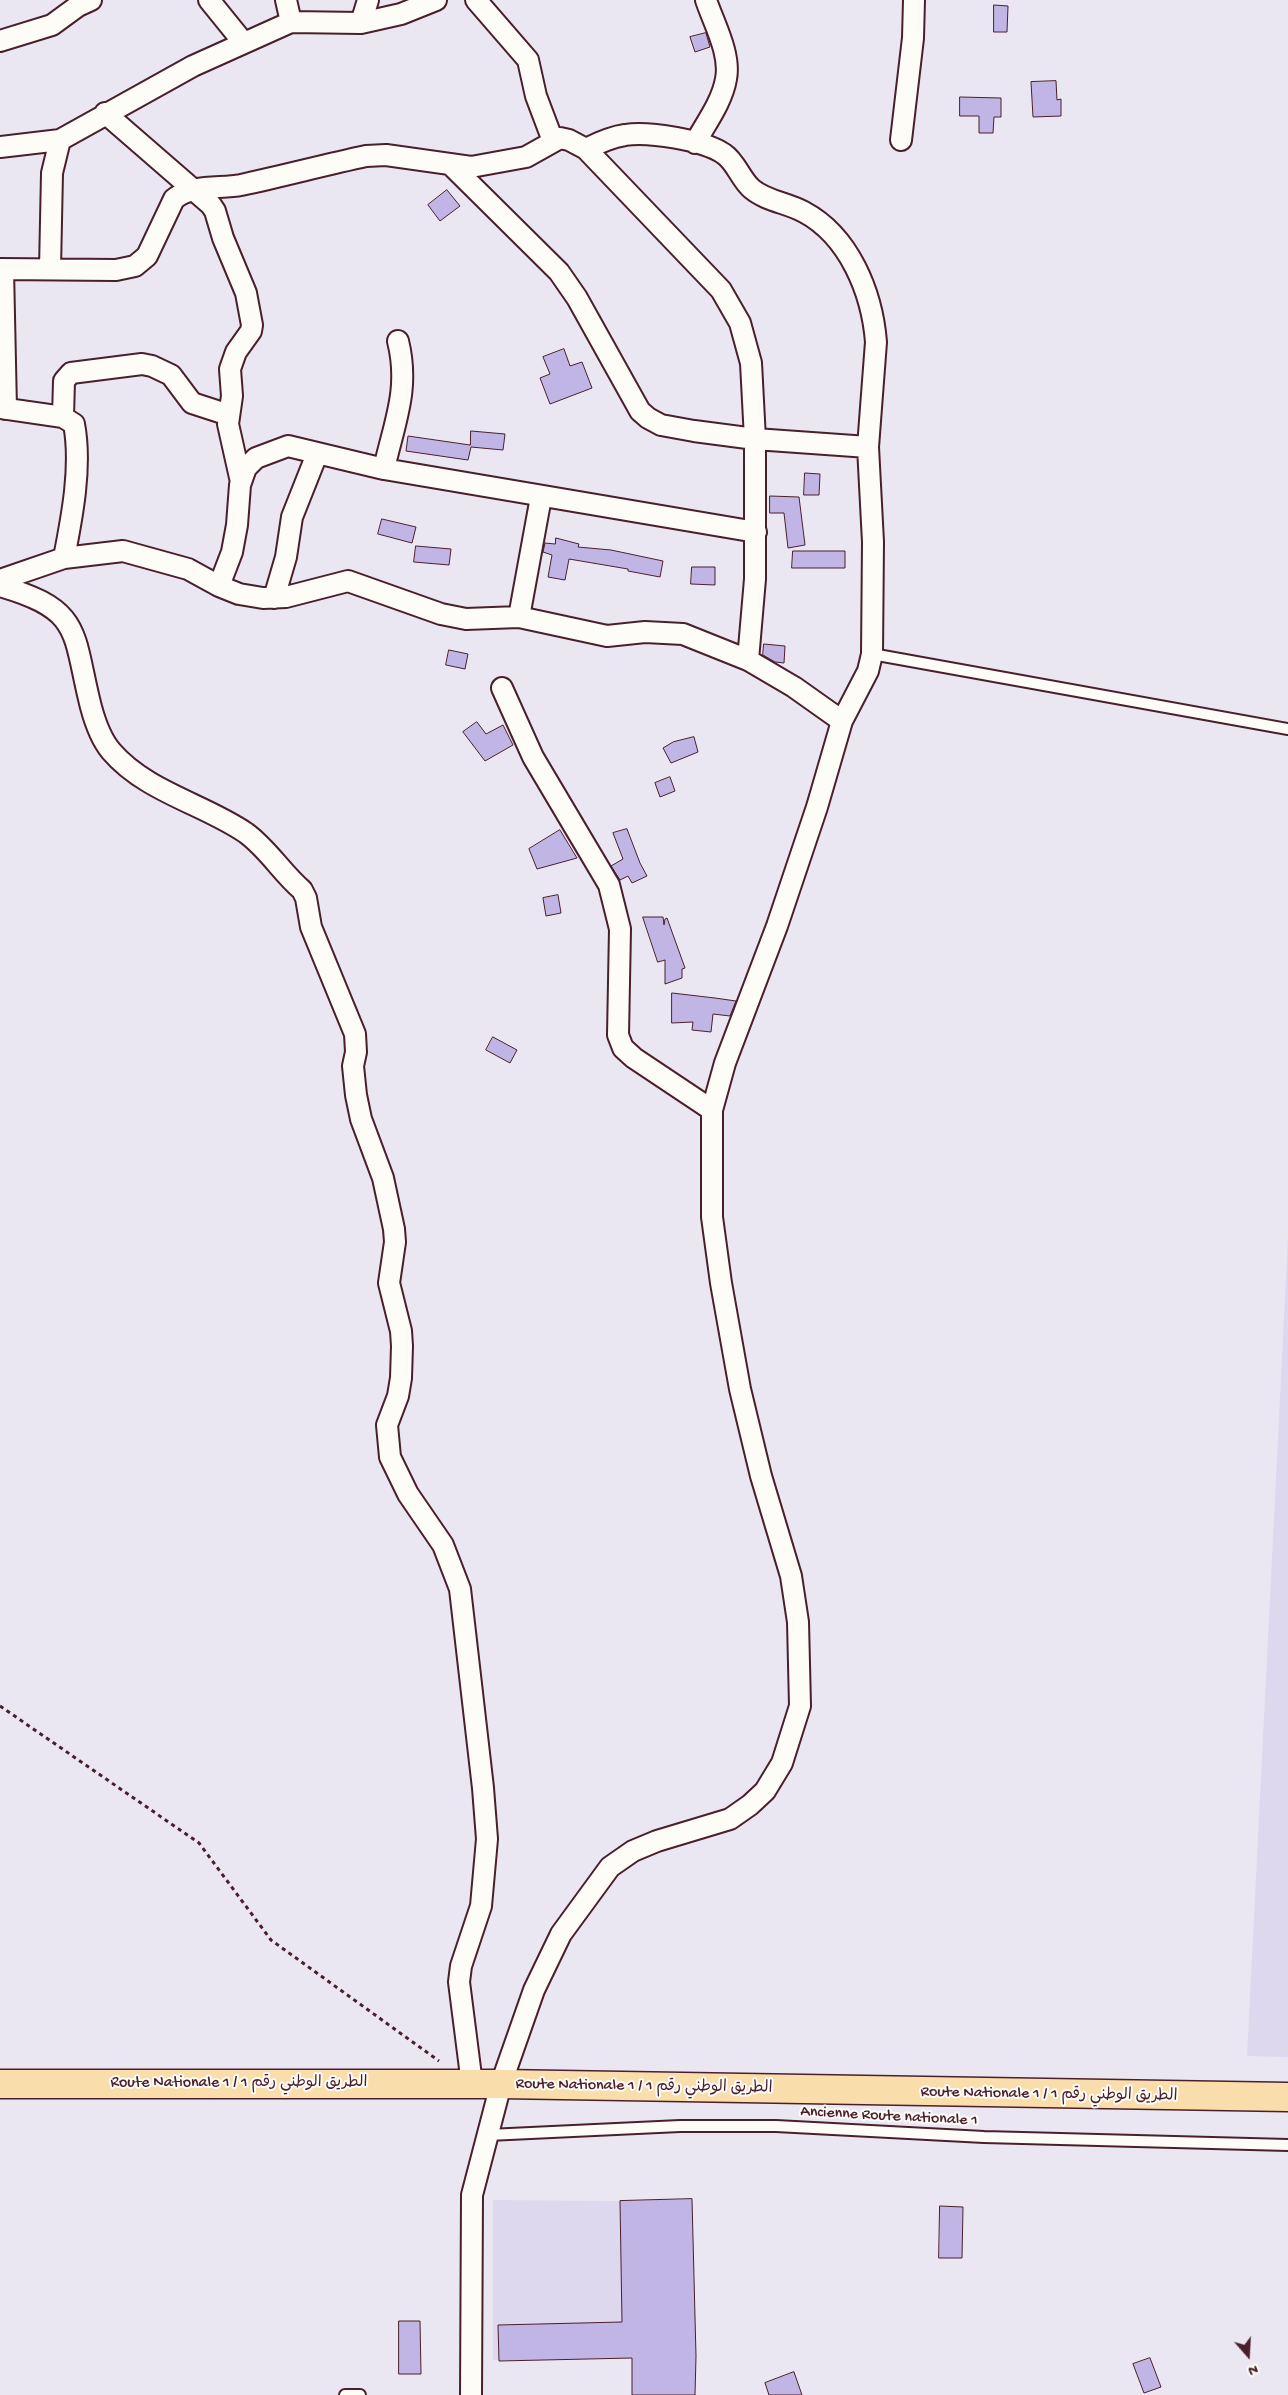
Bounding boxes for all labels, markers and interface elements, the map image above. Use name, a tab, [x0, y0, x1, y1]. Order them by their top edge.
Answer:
street label: Route Nationale 1 / الطريق الوطني رقم 1	[111, 2074, 367, 2094]
street label: Route Nationale 1 / الطريق الوطني رقم 1	[515, 2075, 773, 2099]
street label: Route Nationale 1 / الطريق الوطني رقم 1	[920, 2083, 1178, 2107]
street label: Ancienne Route nationale 1	[800, 2103, 978, 2131]
north arrow	[1223, 2330, 1273, 2380]
text: N	[1246, 2360, 1260, 2379]

